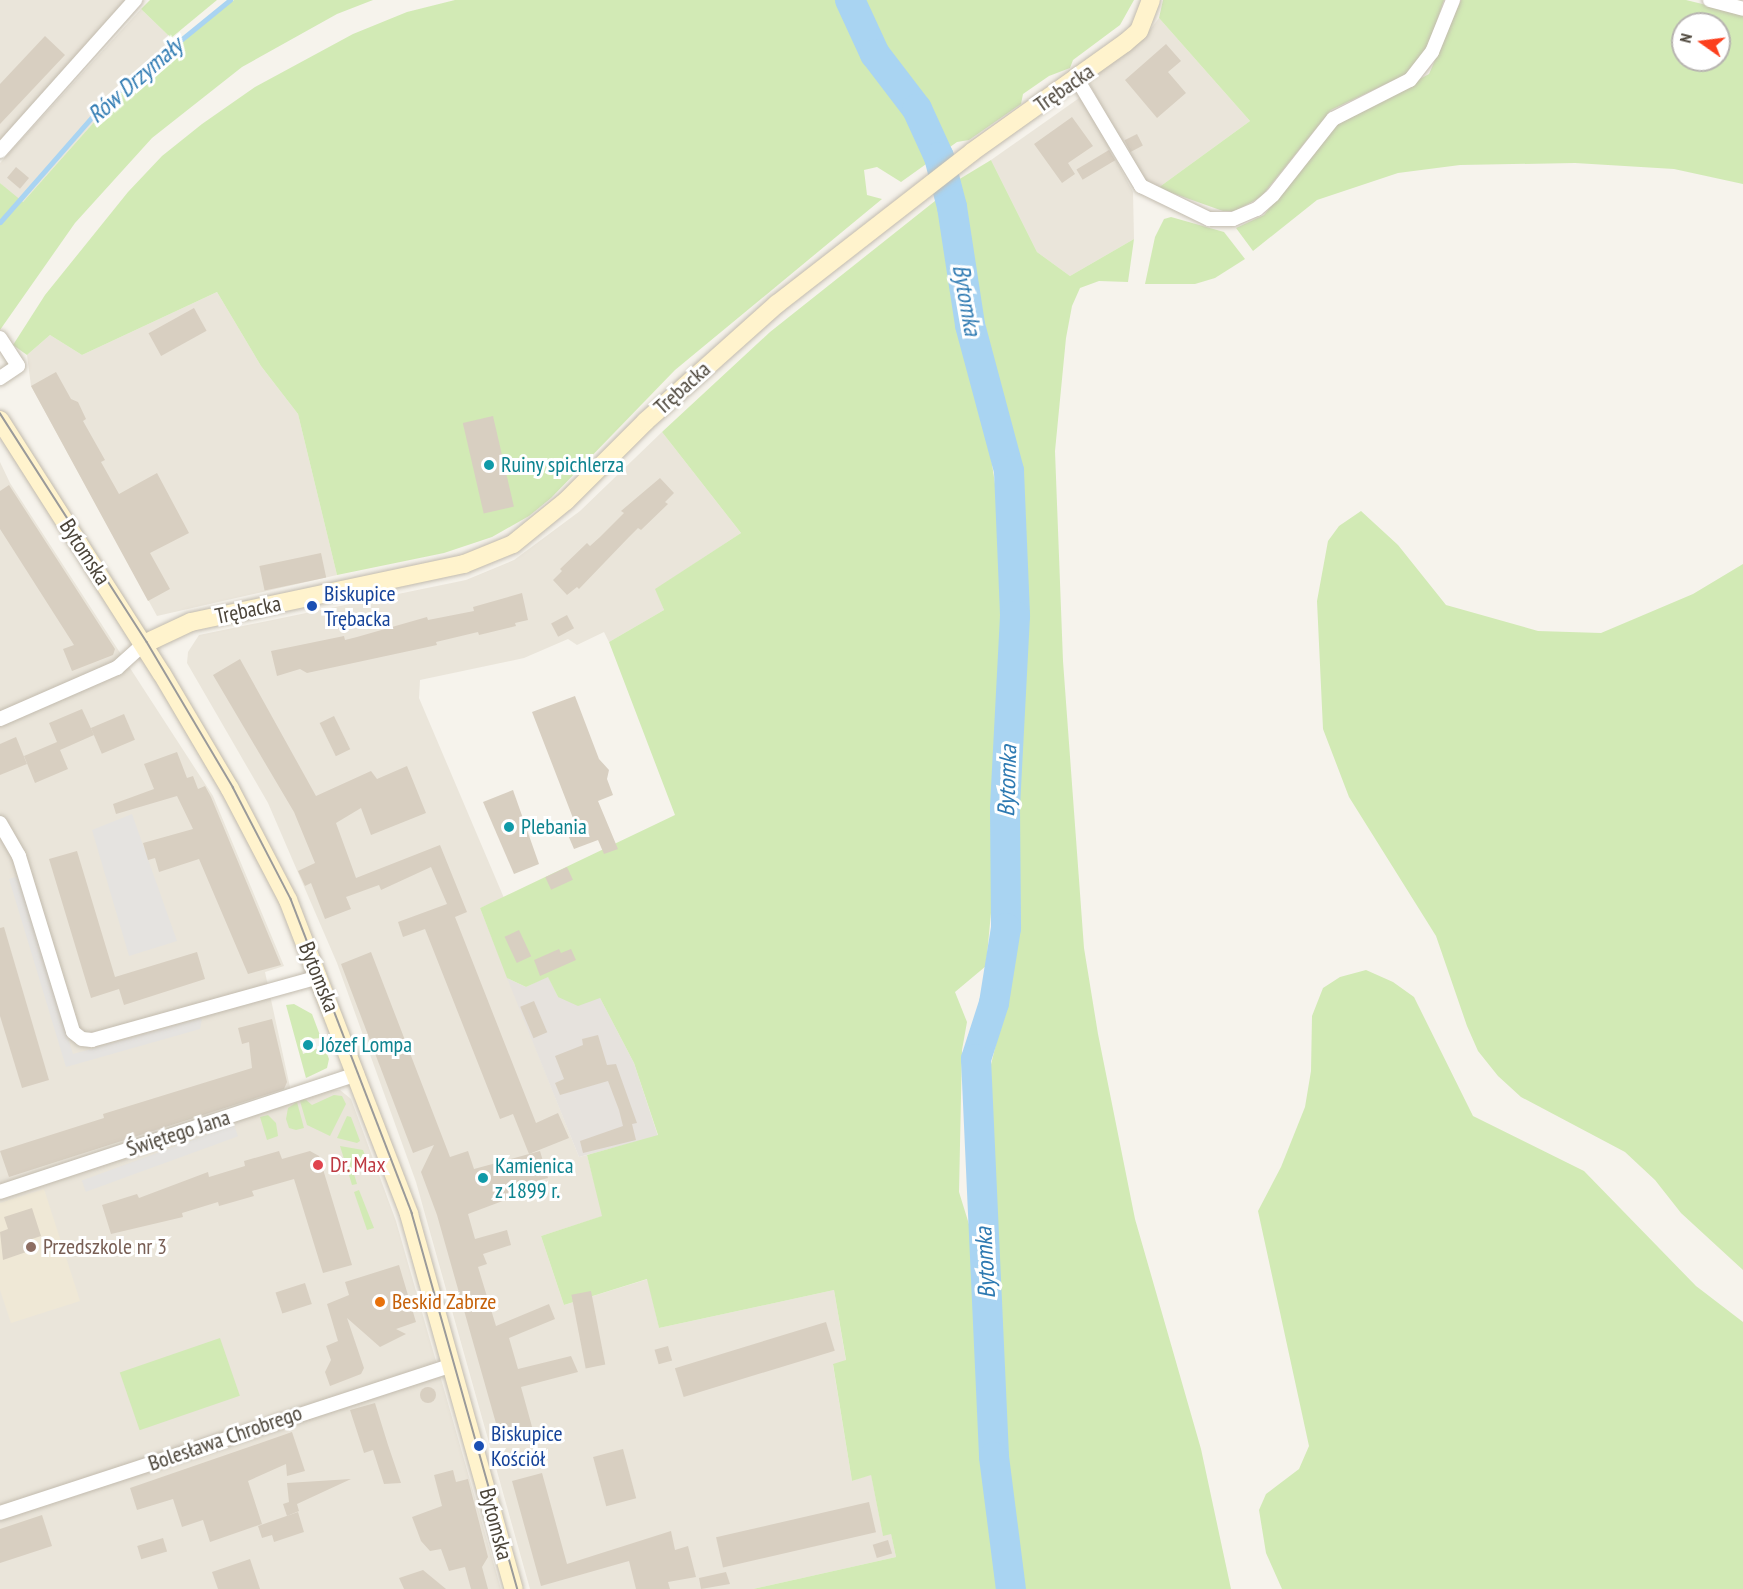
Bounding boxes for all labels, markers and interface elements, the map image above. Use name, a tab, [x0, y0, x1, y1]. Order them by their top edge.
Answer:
north arrow	[1671, 12, 1731, 72]
water label: Rów Drzymały	[82, 31, 188, 129]
text: N	[1675, 32, 1696, 45]
street label: Trębacka	[1029, 58, 1099, 118]
water label: Bytomka	[947, 262, 987, 338]
street label: Trębacka	[648, 356, 716, 420]
place label: Ruiny spichlerza	[501, 452, 625, 478]
marker: Ruiny spichlerza	[482, 458, 496, 472]
street label: Bytomska	[54, 514, 116, 590]
place label: Biskupice Trębacka	[324, 580, 396, 632]
street label: Trębacka	[213, 590, 283, 630]
marker: Biskupice Trębacka	[305, 599, 319, 613]
water label: Bytomka	[991, 745, 1023, 817]
place label: Plebania	[521, 814, 587, 840]
marker: Plebania	[502, 820, 516, 834]
street label: Bytomska	[293, 938, 345, 1016]
place label: Józef Lompa	[320, 1032, 412, 1058]
marker: Józef Lompa	[301, 1038, 315, 1052]
street label: Świętego Jana	[123, 1104, 233, 1162]
place label: Dr. Max	[330, 1152, 387, 1178]
place label: Kamienica z 1899 r.	[495, 1152, 573, 1204]
marker: Dr. Max	[311, 1158, 325, 1172]
marker: Kamienica z 1899 r.	[476, 1171, 490, 1185]
water label: Bytomka	[969, 1226, 1001, 1300]
place label: Przedszkole nr 3	[43, 1234, 167, 1260]
marker: Przedszkole nr 3	[24, 1240, 38, 1254]
place label: Beskid Zabrze	[392, 1289, 497, 1315]
marker: Beskid Zabrze	[373, 1295, 387, 1309]
street label: Bolesława Chrobrego	[145, 1399, 305, 1477]
place label: Biskupice Kościół	[491, 1420, 563, 1472]
marker: Biskupice Kościół	[472, 1439, 486, 1453]
street label: Bytomska	[474, 1485, 518, 1563]

